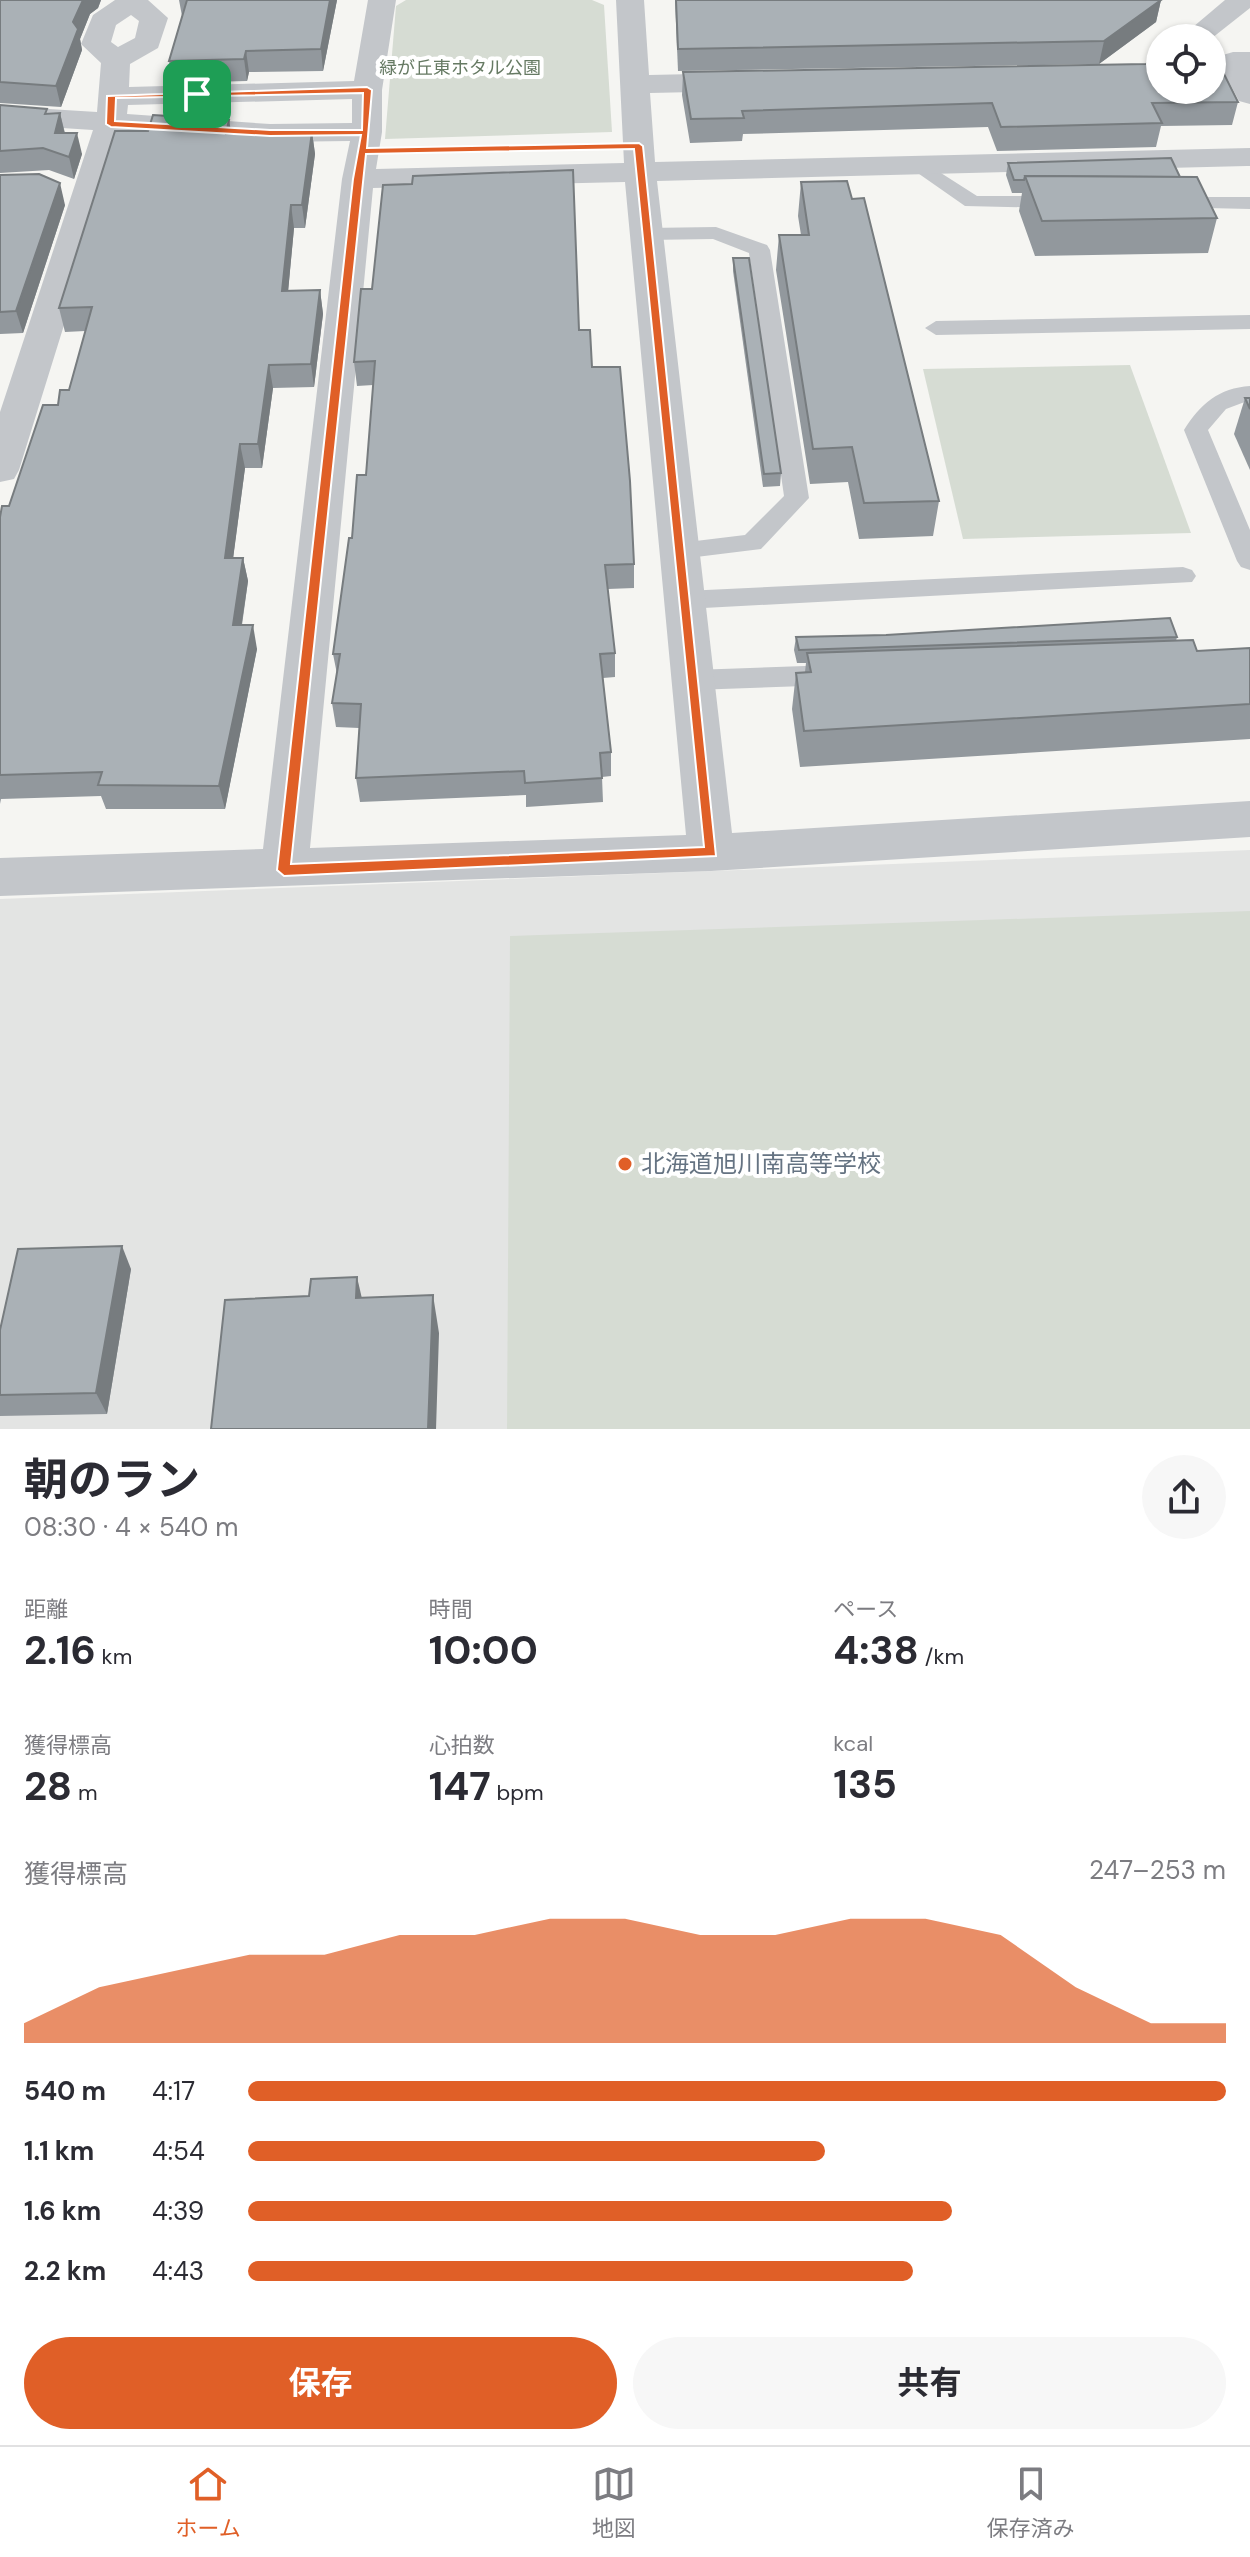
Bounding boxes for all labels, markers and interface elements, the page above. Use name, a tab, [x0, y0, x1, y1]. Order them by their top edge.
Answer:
map controls	[1146, 24, 1226, 104]
button: locate	[1146, 24, 1226, 104]
park label: 緑が丘東ホタル公園	[379, 56, 541, 80]
pin	[163, 60, 231, 128]
icon: arrive	[175, 72, 219, 116]
place label: 北海道旭川南高等学校	[641, 1148, 881, 1179]
marker: 北海道旭川南高等学校	[616, 1155, 634, 1173]
text: 朝のラン	[24, 1451, 200, 1509]
button: share	[1142, 1455, 1226, 1539]
text: 08:30 · 4 × 540 m	[24, 1510, 238, 1544]
text: 距離	[24, 1595, 68, 1624]
text: 時間	[429, 1595, 473, 1624]
text: ペース	[833, 1595, 898, 1624]
text: 2.16	[24, 1624, 96, 1676]
text: 10:00	[429, 1624, 538, 1676]
text: 4:38	[833, 1624, 919, 1676]
text: km	[96, 1642, 132, 1671]
text: /km	[919, 1642, 964, 1671]
text: kcal	[833, 1729, 873, 1758]
text: 獲得標高	[24, 1731, 112, 1760]
text: 心拍数	[429, 1731, 495, 1760]
text: 135	[833, 1758, 897, 1810]
text: 28	[24, 1760, 72, 1812]
text: 147	[429, 1760, 491, 1812]
text: m	[72, 1778, 98, 1807]
text: bpm	[491, 1778, 544, 1807]
text: 247–253 m	[1089, 1853, 1226, 1887]
text: 獲得標高	[24, 1857, 128, 1891]
text: 540 m	[24, 2074, 106, 2108]
text: 4:17	[152, 2074, 195, 2108]
text: 1.1 km	[24, 2134, 94, 2168]
text: 4:54	[152, 2134, 205, 2168]
text: 1.6 km	[24, 2194, 101, 2228]
text: 4:39	[152, 2194, 204, 2228]
text: 2.2 km	[24, 2254, 106, 2288]
text: 4:43	[152, 2254, 204, 2288]
button: 保存	[24, 2337, 617, 2429]
button: 共有	[633, 2337, 1226, 2429]
tab: ホーム	[175, 2462, 241, 2543]
tab: 地図	[592, 2462, 636, 2543]
tab: 保存済み	[987, 2462, 1075, 2543]

